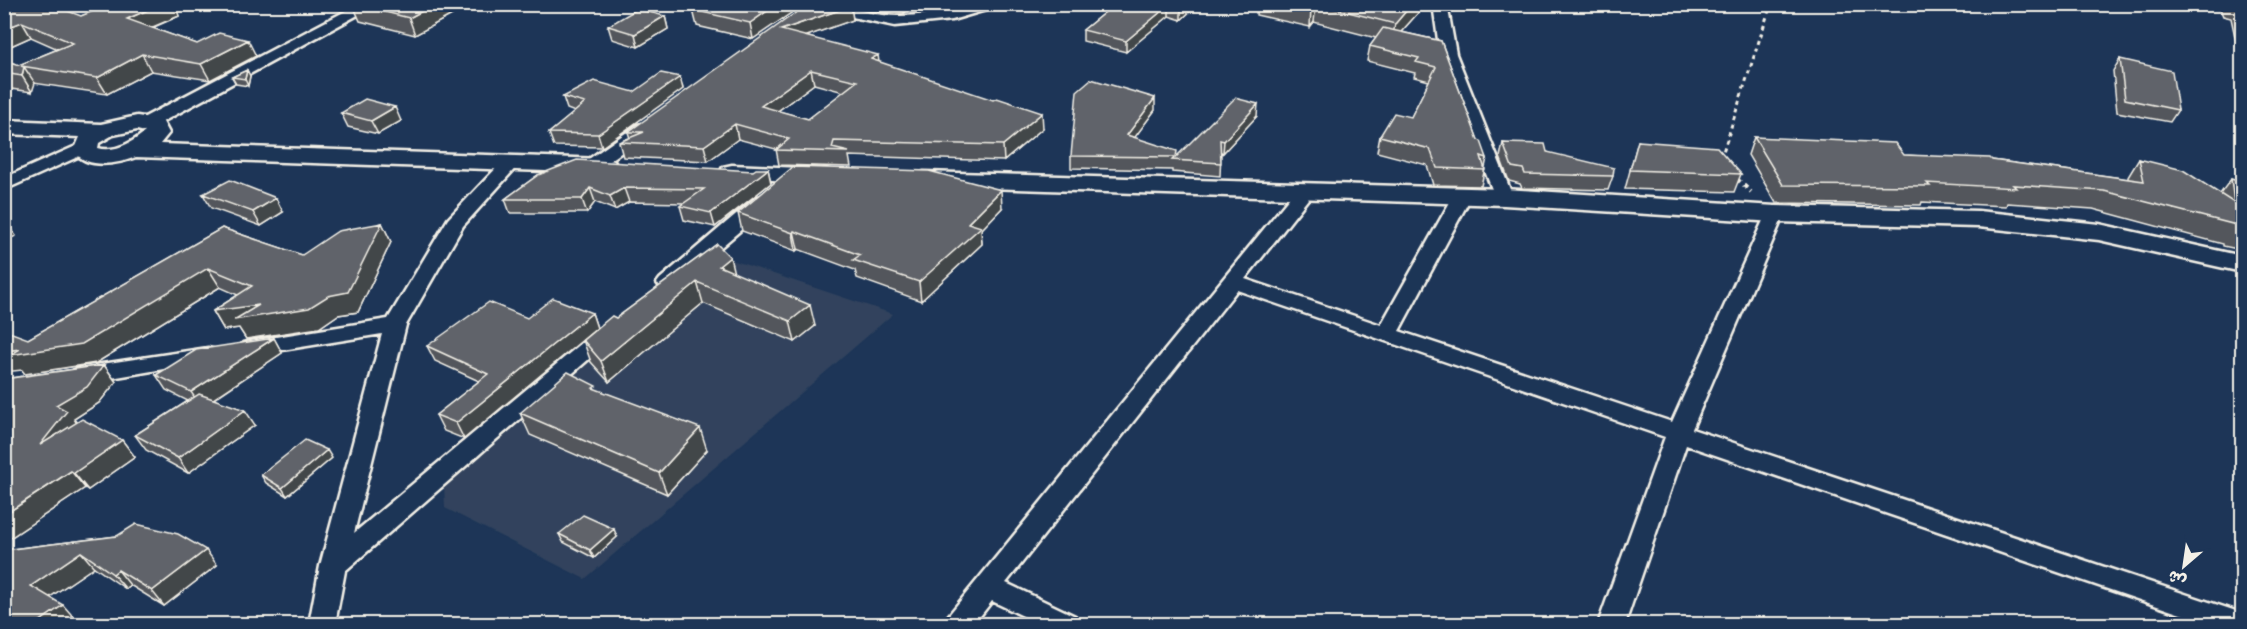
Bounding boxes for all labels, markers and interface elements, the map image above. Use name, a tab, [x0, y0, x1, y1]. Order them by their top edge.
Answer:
north arrow	[2154, 536, 2214, 596]
text: ش	[2165, 563, 2191, 591]

